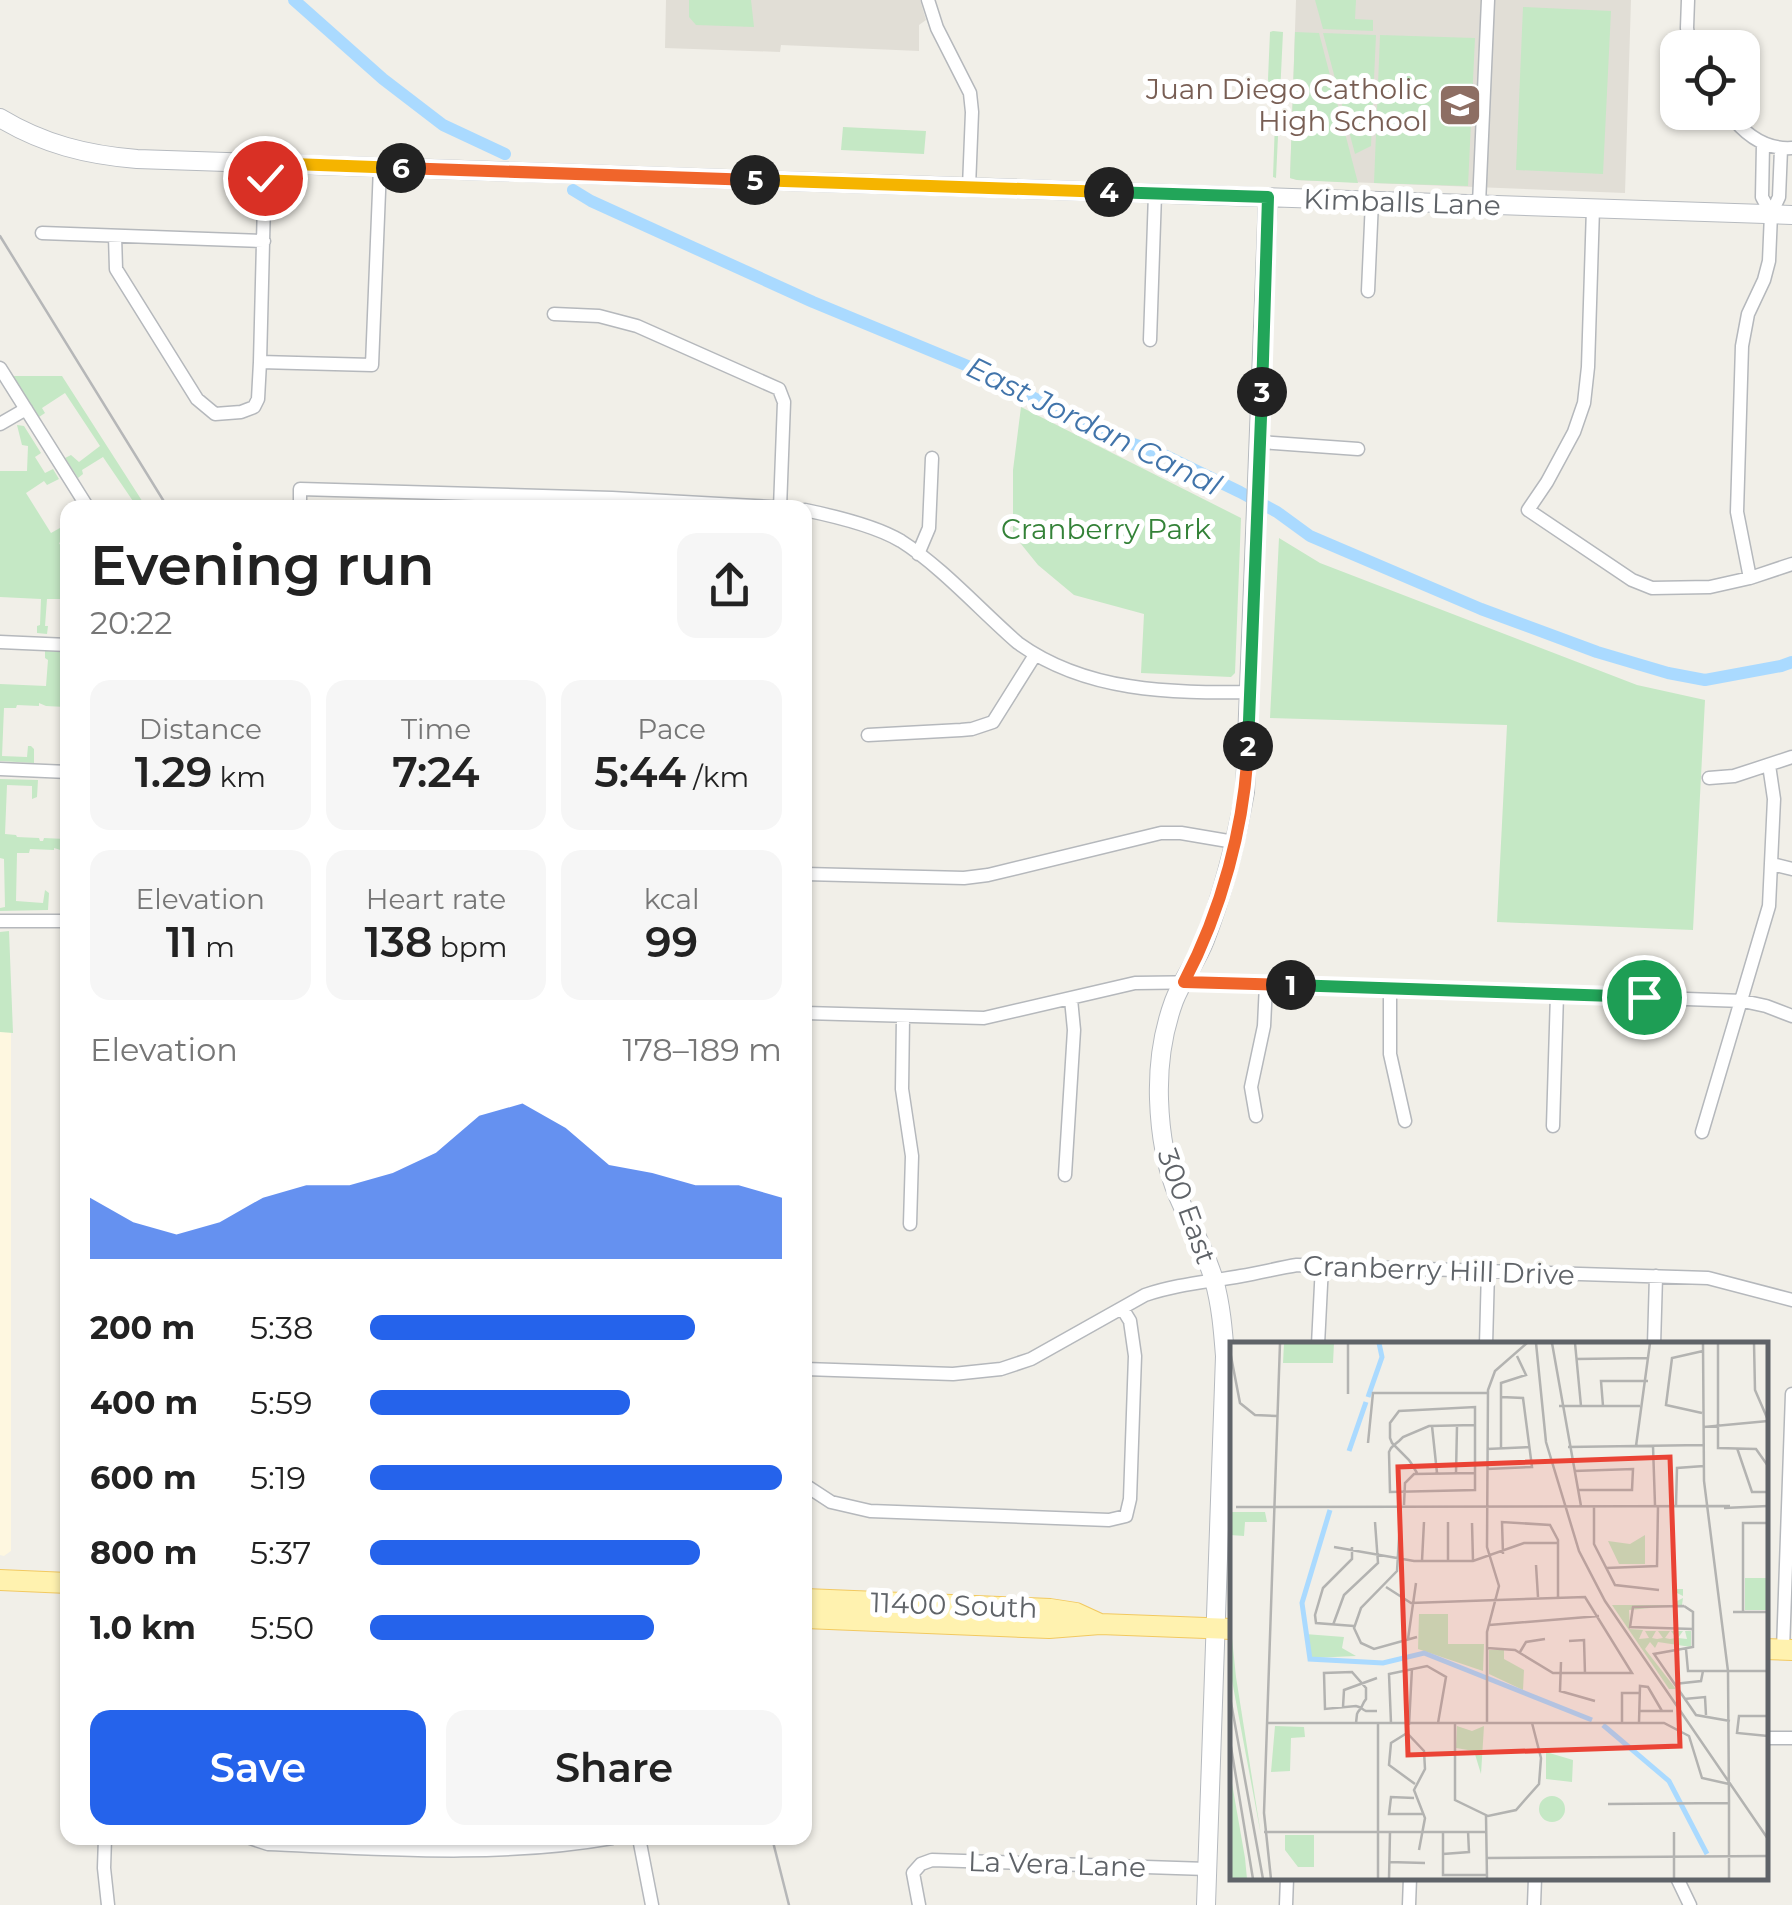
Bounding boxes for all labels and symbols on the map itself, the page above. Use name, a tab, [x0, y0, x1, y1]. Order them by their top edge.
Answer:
place label: Juan Diego Catholic High School	[1145, 72, 1428, 138]
school or university icon: Juan Diego Catholic High School	[1437, 82, 1483, 128]
pin	[223, 136, 308, 221]
pin: 6	[376, 143, 426, 193]
pin: 5	[730, 155, 780, 205]
pin: 4	[1084, 167, 1134, 217]
street label: Kimballs Lane	[1303, 182, 1501, 222]
water label: East Jordan Canal	[961, 348, 1227, 504]
pin: 3	[1237, 367, 1287, 417]
park label: Cranberry Park	[1001, 512, 1211, 546]
pin: 2	[1223, 721, 1273, 771]
pin	[1602, 955, 1687, 1040]
pin: 1	[1266, 960, 1316, 1010]
street label: 300 East	[1150, 1144, 1224, 1268]
street label: Cranberry Hill Drive	[1303, 1248, 1575, 1292]
inset map	[1230, 1342, 1767, 1880]
street label: 11400 South	[870, 1585, 1038, 1625]
street label: La Vera Lane	[967, 1844, 1147, 1884]

